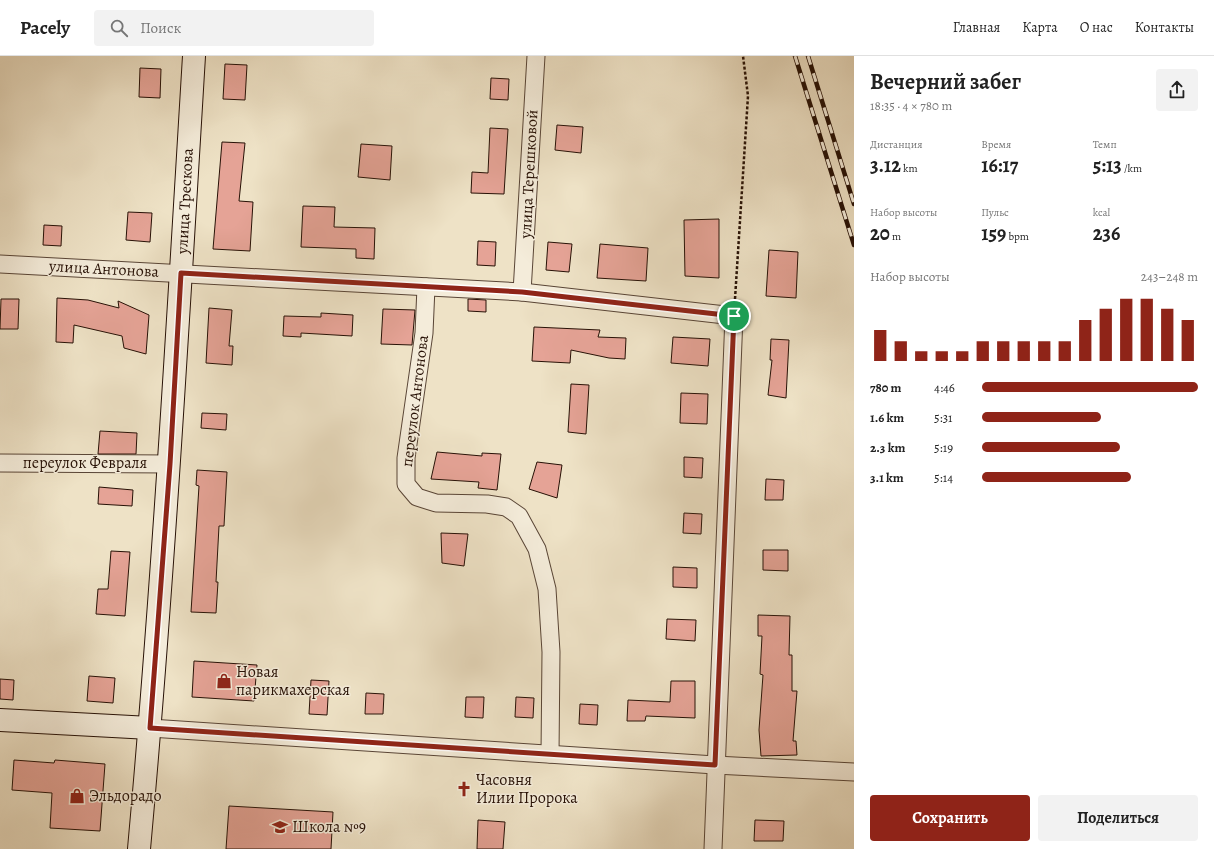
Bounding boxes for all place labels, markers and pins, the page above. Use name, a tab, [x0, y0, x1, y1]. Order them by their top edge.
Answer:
pin	[717, 299, 751, 333]
place label: Новая парикмахерская	[236, 661, 350, 701]
shop icon: Новая парикмахерская	[215, 672, 233, 690]
place label: Часовня Илии Пророка	[476, 769, 578, 809]
church icon: Часовня Илии Пророка	[455, 780, 473, 798]
place label: Эльдорадо	[89, 785, 162, 807]
shop icon: Эльдорадо	[68, 787, 86, 805]
place label: Школа №9	[292, 816, 366, 838]
school or university icon: Школа №9	[271, 818, 289, 836]

